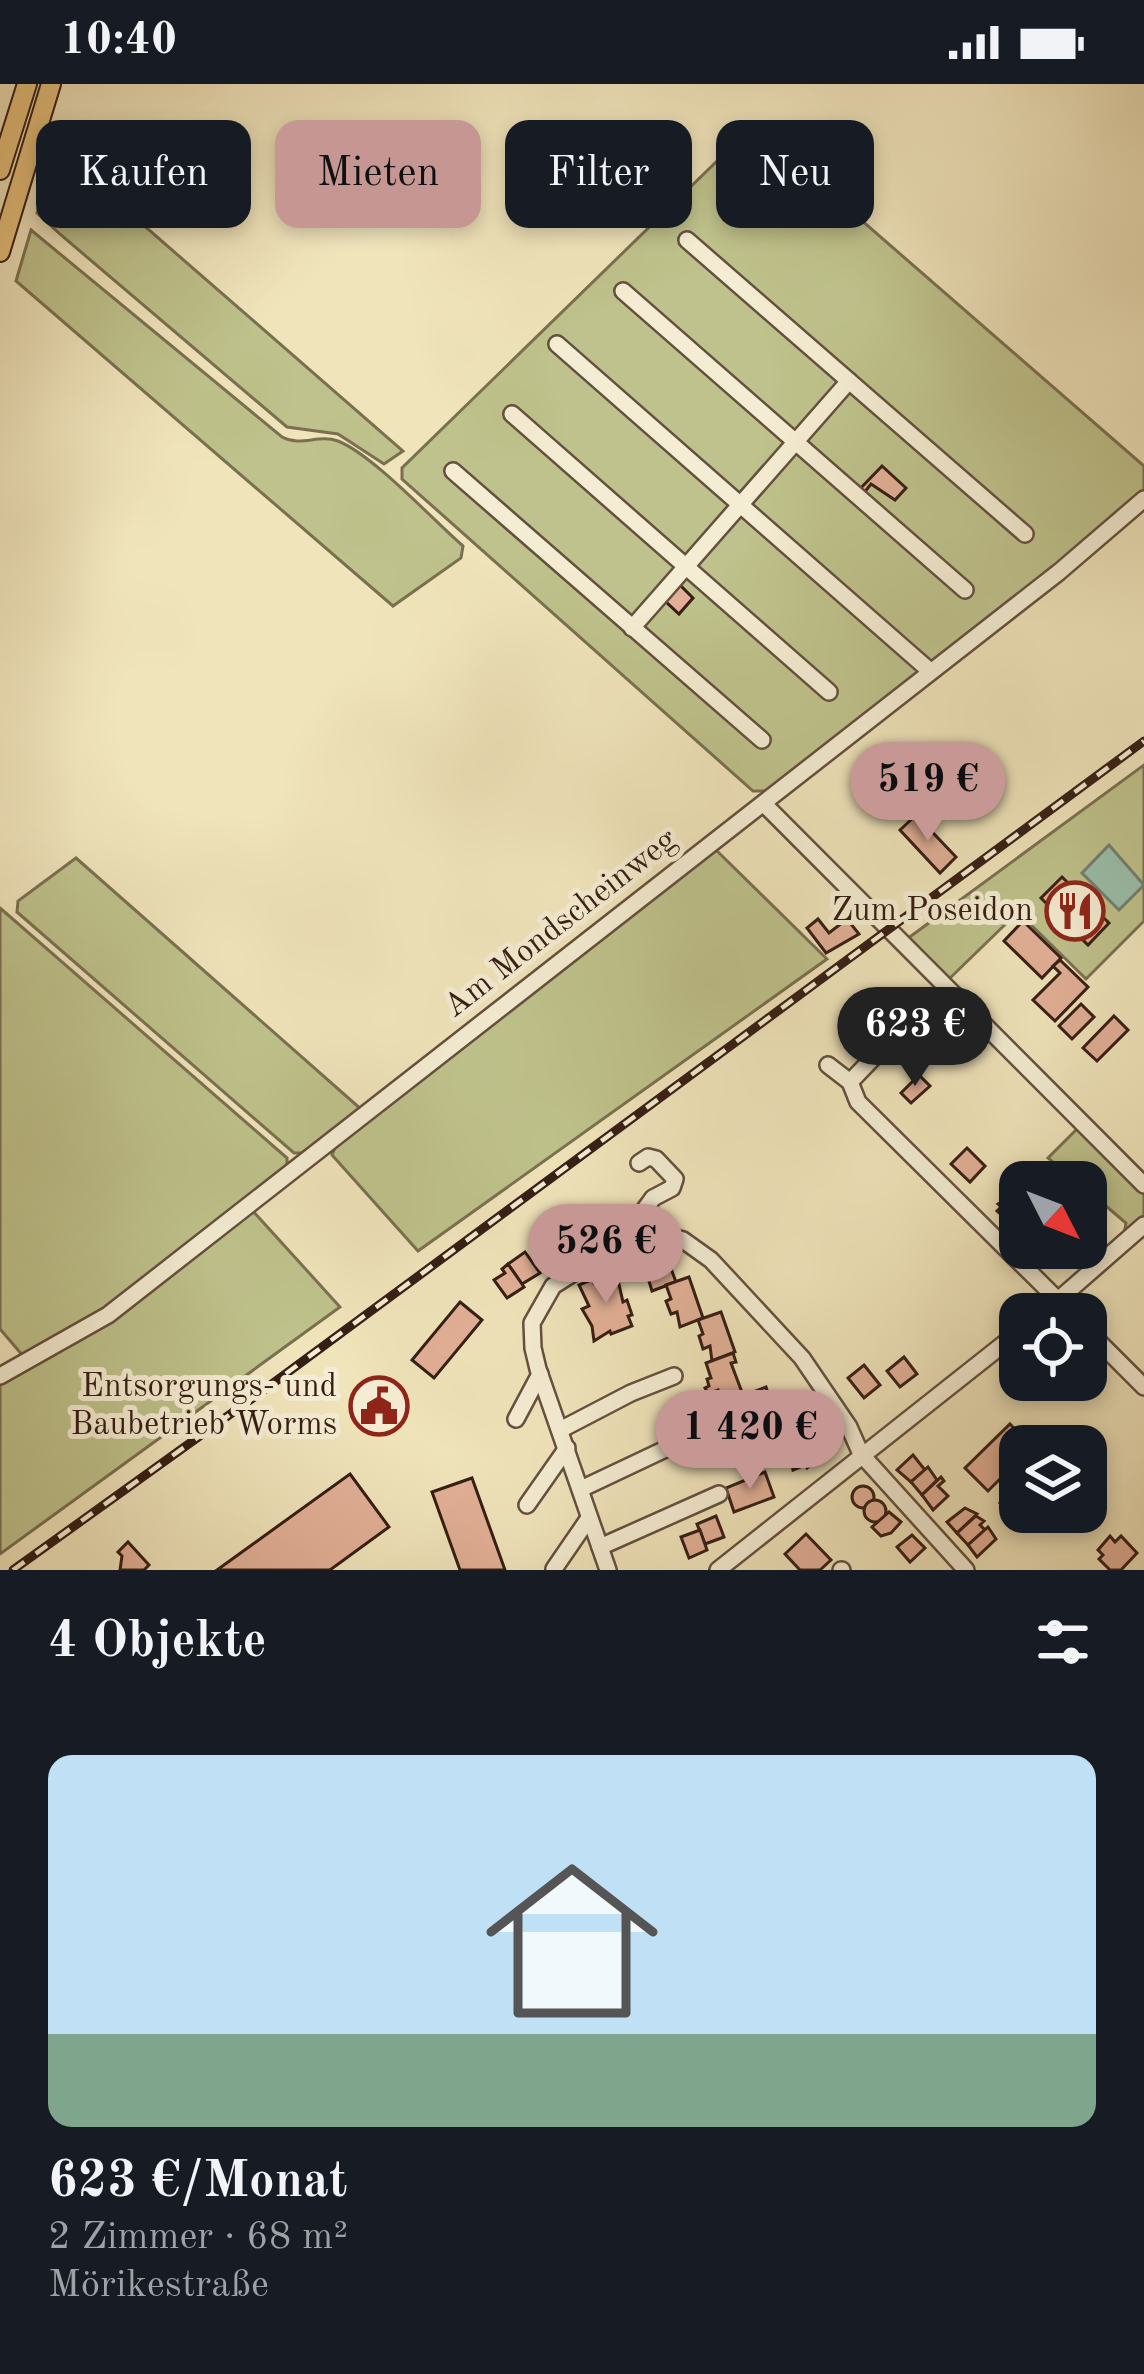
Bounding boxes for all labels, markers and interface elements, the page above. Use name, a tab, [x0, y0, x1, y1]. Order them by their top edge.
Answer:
text: 10:40	[60, 19, 177, 64]
chip: Kaufen	[36, 120, 251, 228]
chip: Mieten	[275, 120, 481, 228]
chip: Filter	[505, 120, 692, 228]
chip: Neu	[716, 120, 874, 228]
pin: 519 €	[844, 742, 1012, 844]
text: 519 €	[877, 761, 979, 800]
street label: Am Mondscheinweg	[438, 823, 684, 1025]
restaurant icon: Zum Poseidon	[1044, 880, 1106, 942]
place label: Zum Poseidon	[832, 895, 1033, 928]
pin: 623 €	[831, 987, 999, 1089]
text: 623 €	[864, 1006, 966, 1045]
north arrow	[999, 1161, 1107, 1269]
map controls	[999, 1161, 1107, 1533]
pin: 526 €	[522, 1204, 690, 1306]
text: 526 €	[555, 1223, 657, 1262]
button: locate	[999, 1293, 1107, 1401]
place label: Entsorgungs- und Baubetrieb Worms	[70, 1371, 337, 1442]
public building icon: Entsorgungs- und Baubetrieb Worms	[348, 1375, 410, 1437]
pin: 1 420 €	[639, 1390, 861, 1492]
text: 1 420 €	[683, 1409, 817, 1448]
button: layers	[999, 1425, 1107, 1533]
icon: filters	[1030, 1609, 1096, 1675]
text: 4 Objekte	[48, 1617, 267, 1668]
icon: home	[464, 1833, 680, 2049]
text: 623 €/Monat	[48, 2157, 347, 2208]
text: 2 Zimmer · 68 m²	[48, 2218, 348, 2257]
text: Mörikestraße	[48, 2266, 269, 2305]

